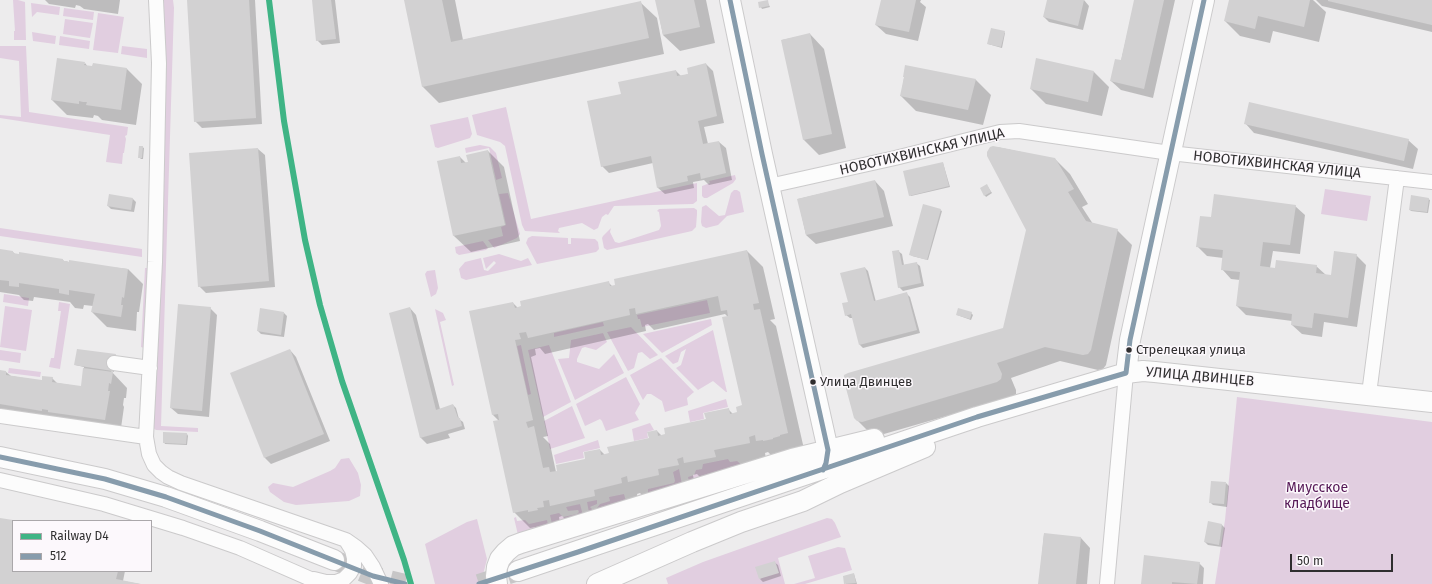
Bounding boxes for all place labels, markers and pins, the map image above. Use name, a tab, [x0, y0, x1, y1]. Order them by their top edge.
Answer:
place label: Стрелецкая улица	[1136, 342, 1246, 358]
marker: Стрелецкая улица	[1124, 345, 1134, 355]
place label: Улица Двинцев	[820, 374, 912, 390]
marker: Улица Двинцев	[808, 377, 818, 387]

